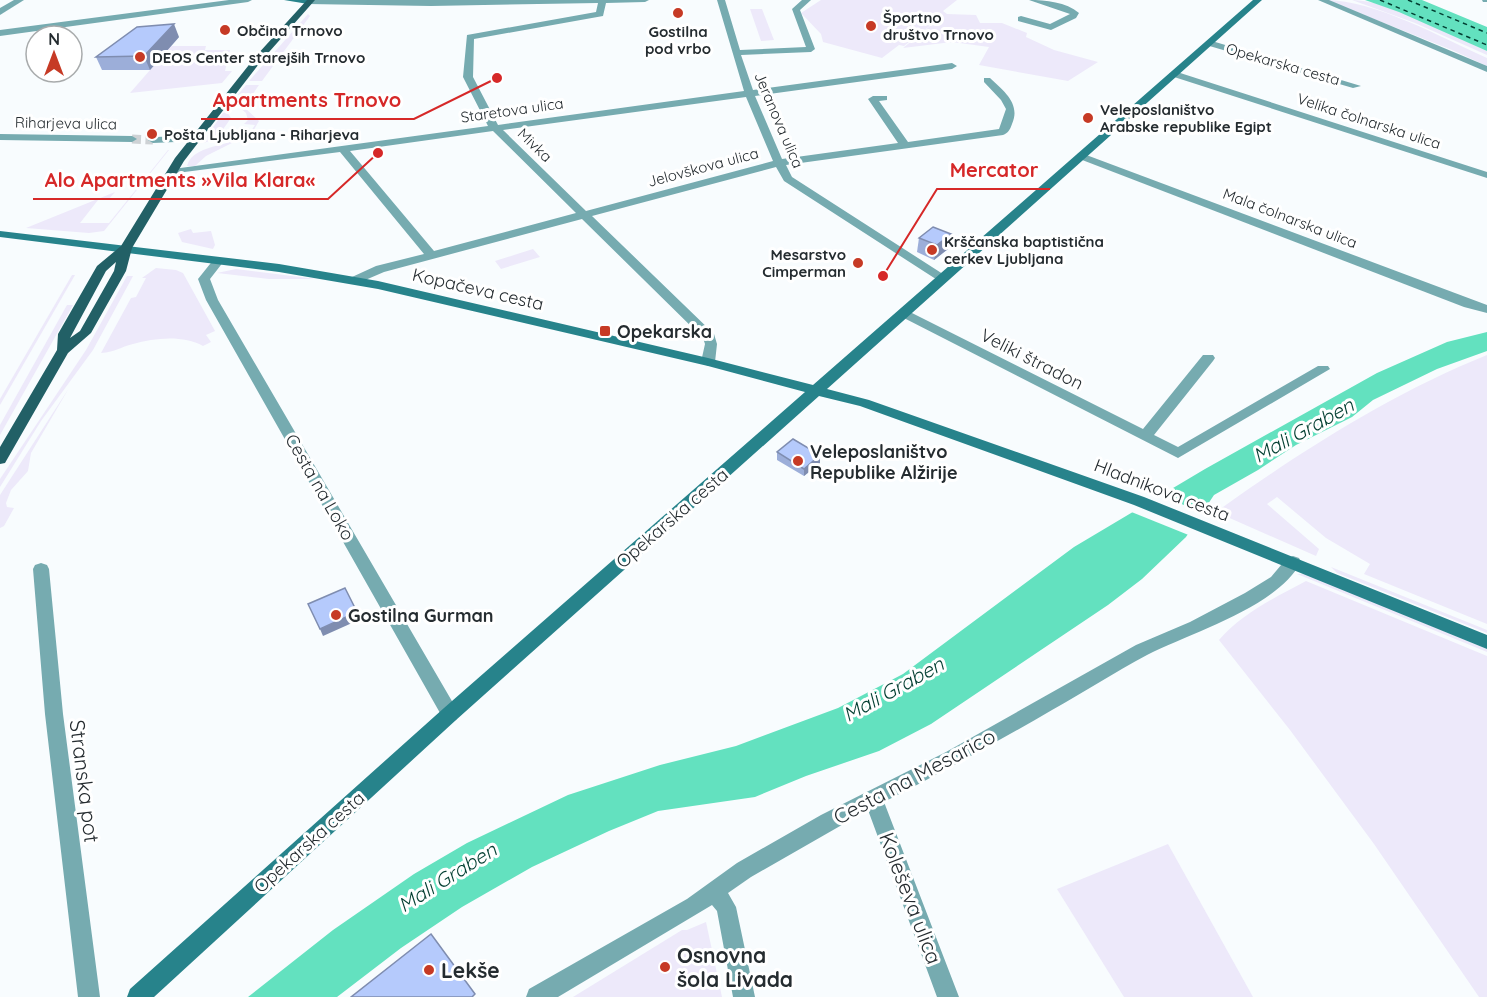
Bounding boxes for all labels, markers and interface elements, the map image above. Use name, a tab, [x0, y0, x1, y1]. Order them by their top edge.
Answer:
marker: Gostilna pod vrbo	[671, 6, 685, 20]
place label: Športno društvo Trnovo	[883, 8, 994, 44]
marker: Športno društvo Trnovo	[864, 19, 878, 33]
place label: Občina Trnovo	[237, 21, 343, 40]
place label: Gostilna pod vrbo	[645, 22, 711, 58]
marker: Občina Trnovo	[218, 23, 232, 37]
north arrow	[24, 24, 84, 84]
text: N	[48, 29, 60, 49]
street label: Opekarska cesta	[1224, 39, 1342, 89]
place label: DEOS Center starejših Trnovo	[152, 48, 365, 67]
marker: DEOS Center starejših Trnovo	[133, 50, 147, 64]
street label: Jeranova ulica	[750, 69, 808, 171]
callout: Apartments Trnovo	[201, 81, 414, 119]
text: Apartments Trnovo	[213, 87, 401, 112]
street label: Velika čolnarska ulica	[1295, 89, 1443, 153]
street label: Staretova ulica	[459, 93, 565, 127]
place label: Veleposlaništvo Arabske republike Egipt	[1100, 100, 1272, 136]
marker: Veleposlaništvo Arabske republike Egipt	[1081, 111, 1095, 125]
street label: Riharjeva ulica	[15, 113, 117, 133]
street label: Mivka	[514, 124, 556, 166]
place label: Pošta Ljubljana - Riharjeva	[164, 125, 359, 144]
marker: Pošta Ljubljana - Riharjeva	[145, 127, 159, 141]
street label: Jelovškova ulica	[645, 143, 761, 191]
callout: Mercator	[937, 151, 1050, 189]
text: Mercator	[950, 157, 1039, 182]
callout: Alo Apartments »Vila Klara«	[33, 161, 328, 199]
text: Alo Apartments »Vila Klara«	[45, 167, 315, 192]
street label: Mala čolnarska ulica	[1220, 184, 1360, 252]
place label: Krščanska baptistična cerkev Ljubljana	[944, 232, 1104, 268]
marker: Krščanska baptistična cerkev Ljubljana	[925, 243, 939, 257]
place label: Mesarstvo Cimperman	[762, 245, 846, 281]
marker: Mesarstvo Cimperman	[851, 256, 865, 270]
street label: Kopačeva cesta	[410, 263, 546, 315]
place label: Opekarska	[617, 320, 712, 343]
street label: Veliki štradon	[977, 323, 1087, 395]
marker: Opekarska	[598, 324, 612, 338]
water label: Mali Graben	[1248, 392, 1358, 468]
street label: Cesta na Loko	[280, 430, 360, 544]
place label: Veleposlaništvo Republike Alžirije	[810, 440, 958, 484]
marker: Veleposlaništvo Republike Alžirije	[791, 454, 805, 468]
street label: Hladnikova cesta	[1091, 454, 1233, 526]
street label: Opekarska cesta	[611, 463, 733, 573]
place label: Gostilna Gurman	[348, 604, 494, 627]
marker: Gostilna Gurman	[329, 608, 343, 622]
water label: Mali Graben	[838, 651, 948, 727]
street label: Stranska pot	[65, 718, 105, 844]
street label: Cesta na Mesarico	[829, 722, 999, 830]
street label: Opekarska cesta	[249, 786, 369, 898]
street label: Koleševa ulica	[874, 828, 948, 968]
water label: Mali Graben	[393, 837, 501, 917]
place label: Osnovna šola Livada	[677, 942, 793, 992]
place label: Lekše	[441, 957, 500, 983]
marker: Osnovna šola Livada	[658, 960, 672, 974]
marker: Lekše	[422, 963, 436, 977]

